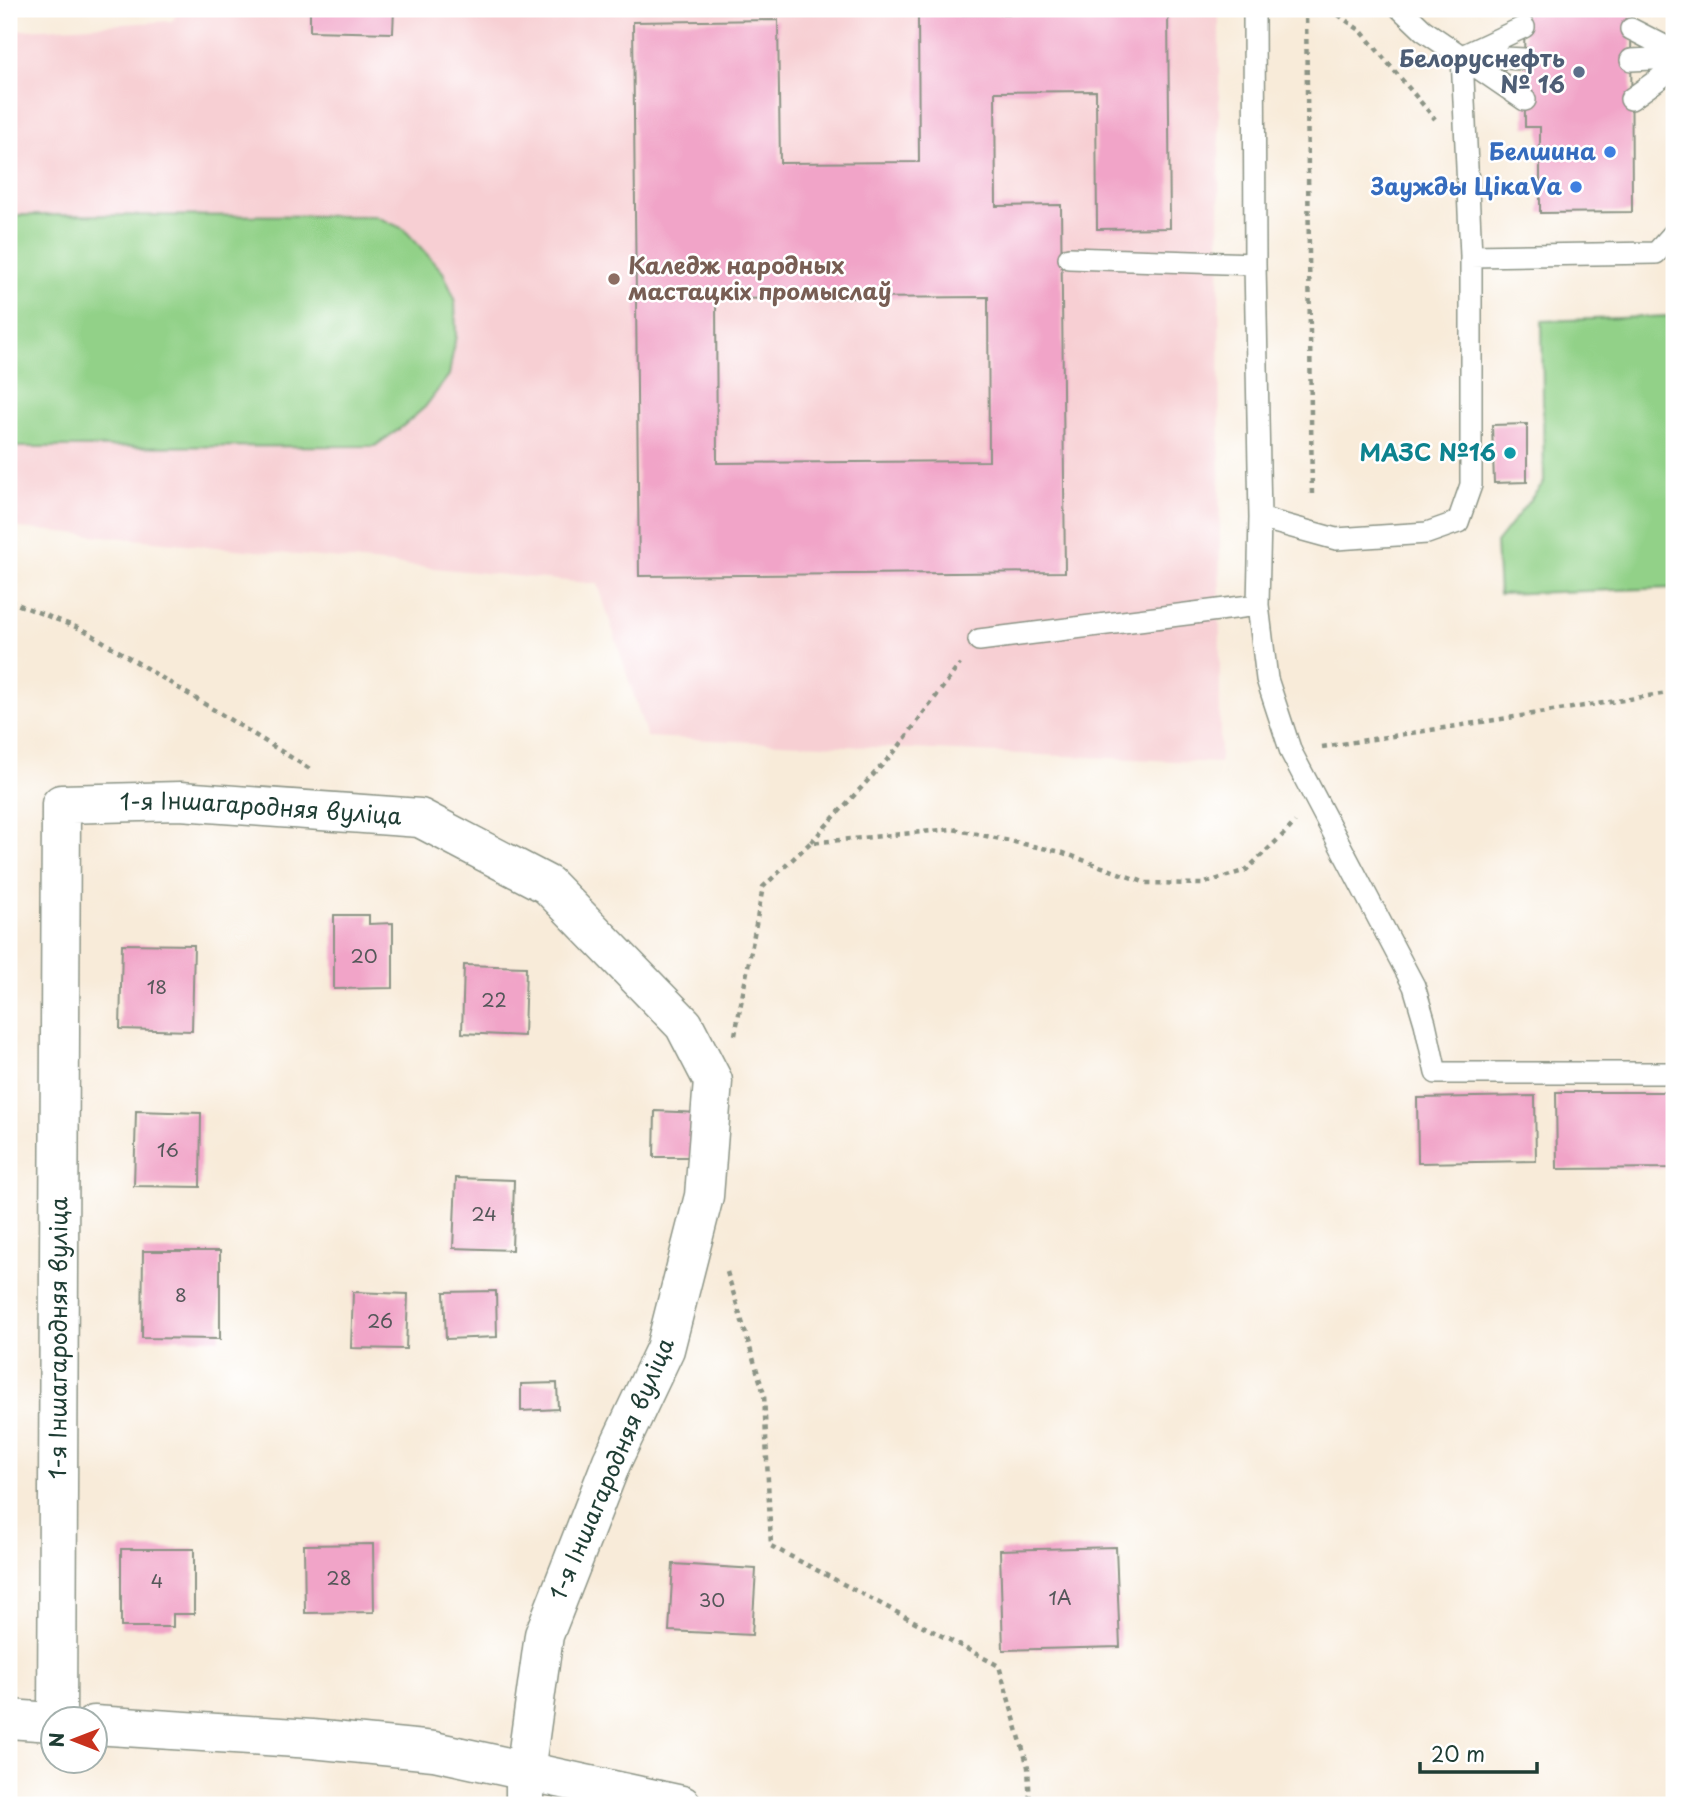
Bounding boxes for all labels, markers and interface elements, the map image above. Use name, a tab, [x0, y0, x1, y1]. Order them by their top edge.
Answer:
place label: Белоруснефть № 16	[1399, 40, 1565, 101]
marker: Белоруснефть № 16	[1571, 64, 1587, 80]
place label: Белшина	[1489, 133, 1596, 168]
marker: Белшина	[1602, 144, 1618, 160]
place label: Заужды ЦікаVа	[1370, 168, 1562, 203]
marker: Заужды ЦікаVа	[1568, 179, 1584, 195]
place label: Каледж народных мастацкіх промыслаў	[628, 247, 891, 308]
marker: Каледж народных мастацкіх промыслаў	[606, 271, 622, 287]
place label: МАЗС №16	[1360, 434, 1496, 469]
marker: МАЗС №16	[1502, 445, 1518, 461]
street label: 1-я Іншагародняя вуліца	[119, 782, 403, 833]
house number: 20	[350, 941, 378, 969]
house number: 18	[147, 972, 167, 1000]
house number: 22	[481, 985, 507, 1013]
house number: 16	[157, 1135, 179, 1163]
street label: 1-я Іншагародняя вуліца	[39, 1197, 75, 1479]
house number: 24	[471, 1199, 497, 1227]
house number: 8	[175, 1280, 187, 1308]
house number: 26	[367, 1306, 393, 1334]
street label: 1-я Іншагародняя вуліца	[539, 1332, 682, 1605]
house number: 28	[326, 1563, 352, 1591]
house number: 4	[151, 1566, 163, 1594]
house number: 1А	[1048, 1583, 1072, 1611]
house number: 30	[699, 1585, 725, 1613]
north arrow	[38, 1706, 108, 1776]
scale bar	[1420, 1730, 1538, 1774]
text: N	[42, 1732, 70, 1748]
text: 20 m	[1431, 1737, 1485, 1769]

